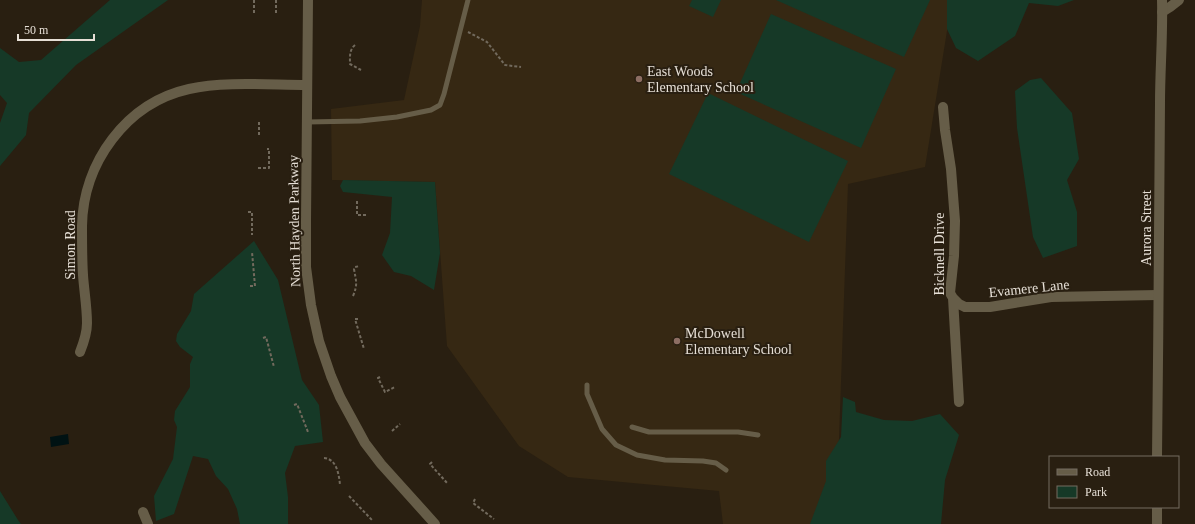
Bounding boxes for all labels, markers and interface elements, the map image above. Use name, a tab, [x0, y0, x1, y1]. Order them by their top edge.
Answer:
scale bar	[18, 16, 94, 42]
text: 50 m	[24, 23, 49, 37]
place label: East Woods Elementary School	[647, 64, 754, 95]
marker: East Woods Elementary School	[634, 74, 644, 84]
street label: North Hayden Parkway	[286, 155, 303, 287]
street label: Aurora Street	[1139, 190, 1154, 266]
street label: Simon Road	[63, 210, 78, 280]
street label: Bicknell Drive	[932, 213, 947, 295]
street label: Evamere Lane	[988, 277, 1070, 300]
place label: McDowell Elementary School	[685, 326, 792, 357]
marker: McDowell Elementary School	[672, 336, 682, 346]
legend	[1049, 456, 1179, 508]
text: Road	[1085, 465, 1110, 479]
text: Park	[1085, 485, 1107, 499]

